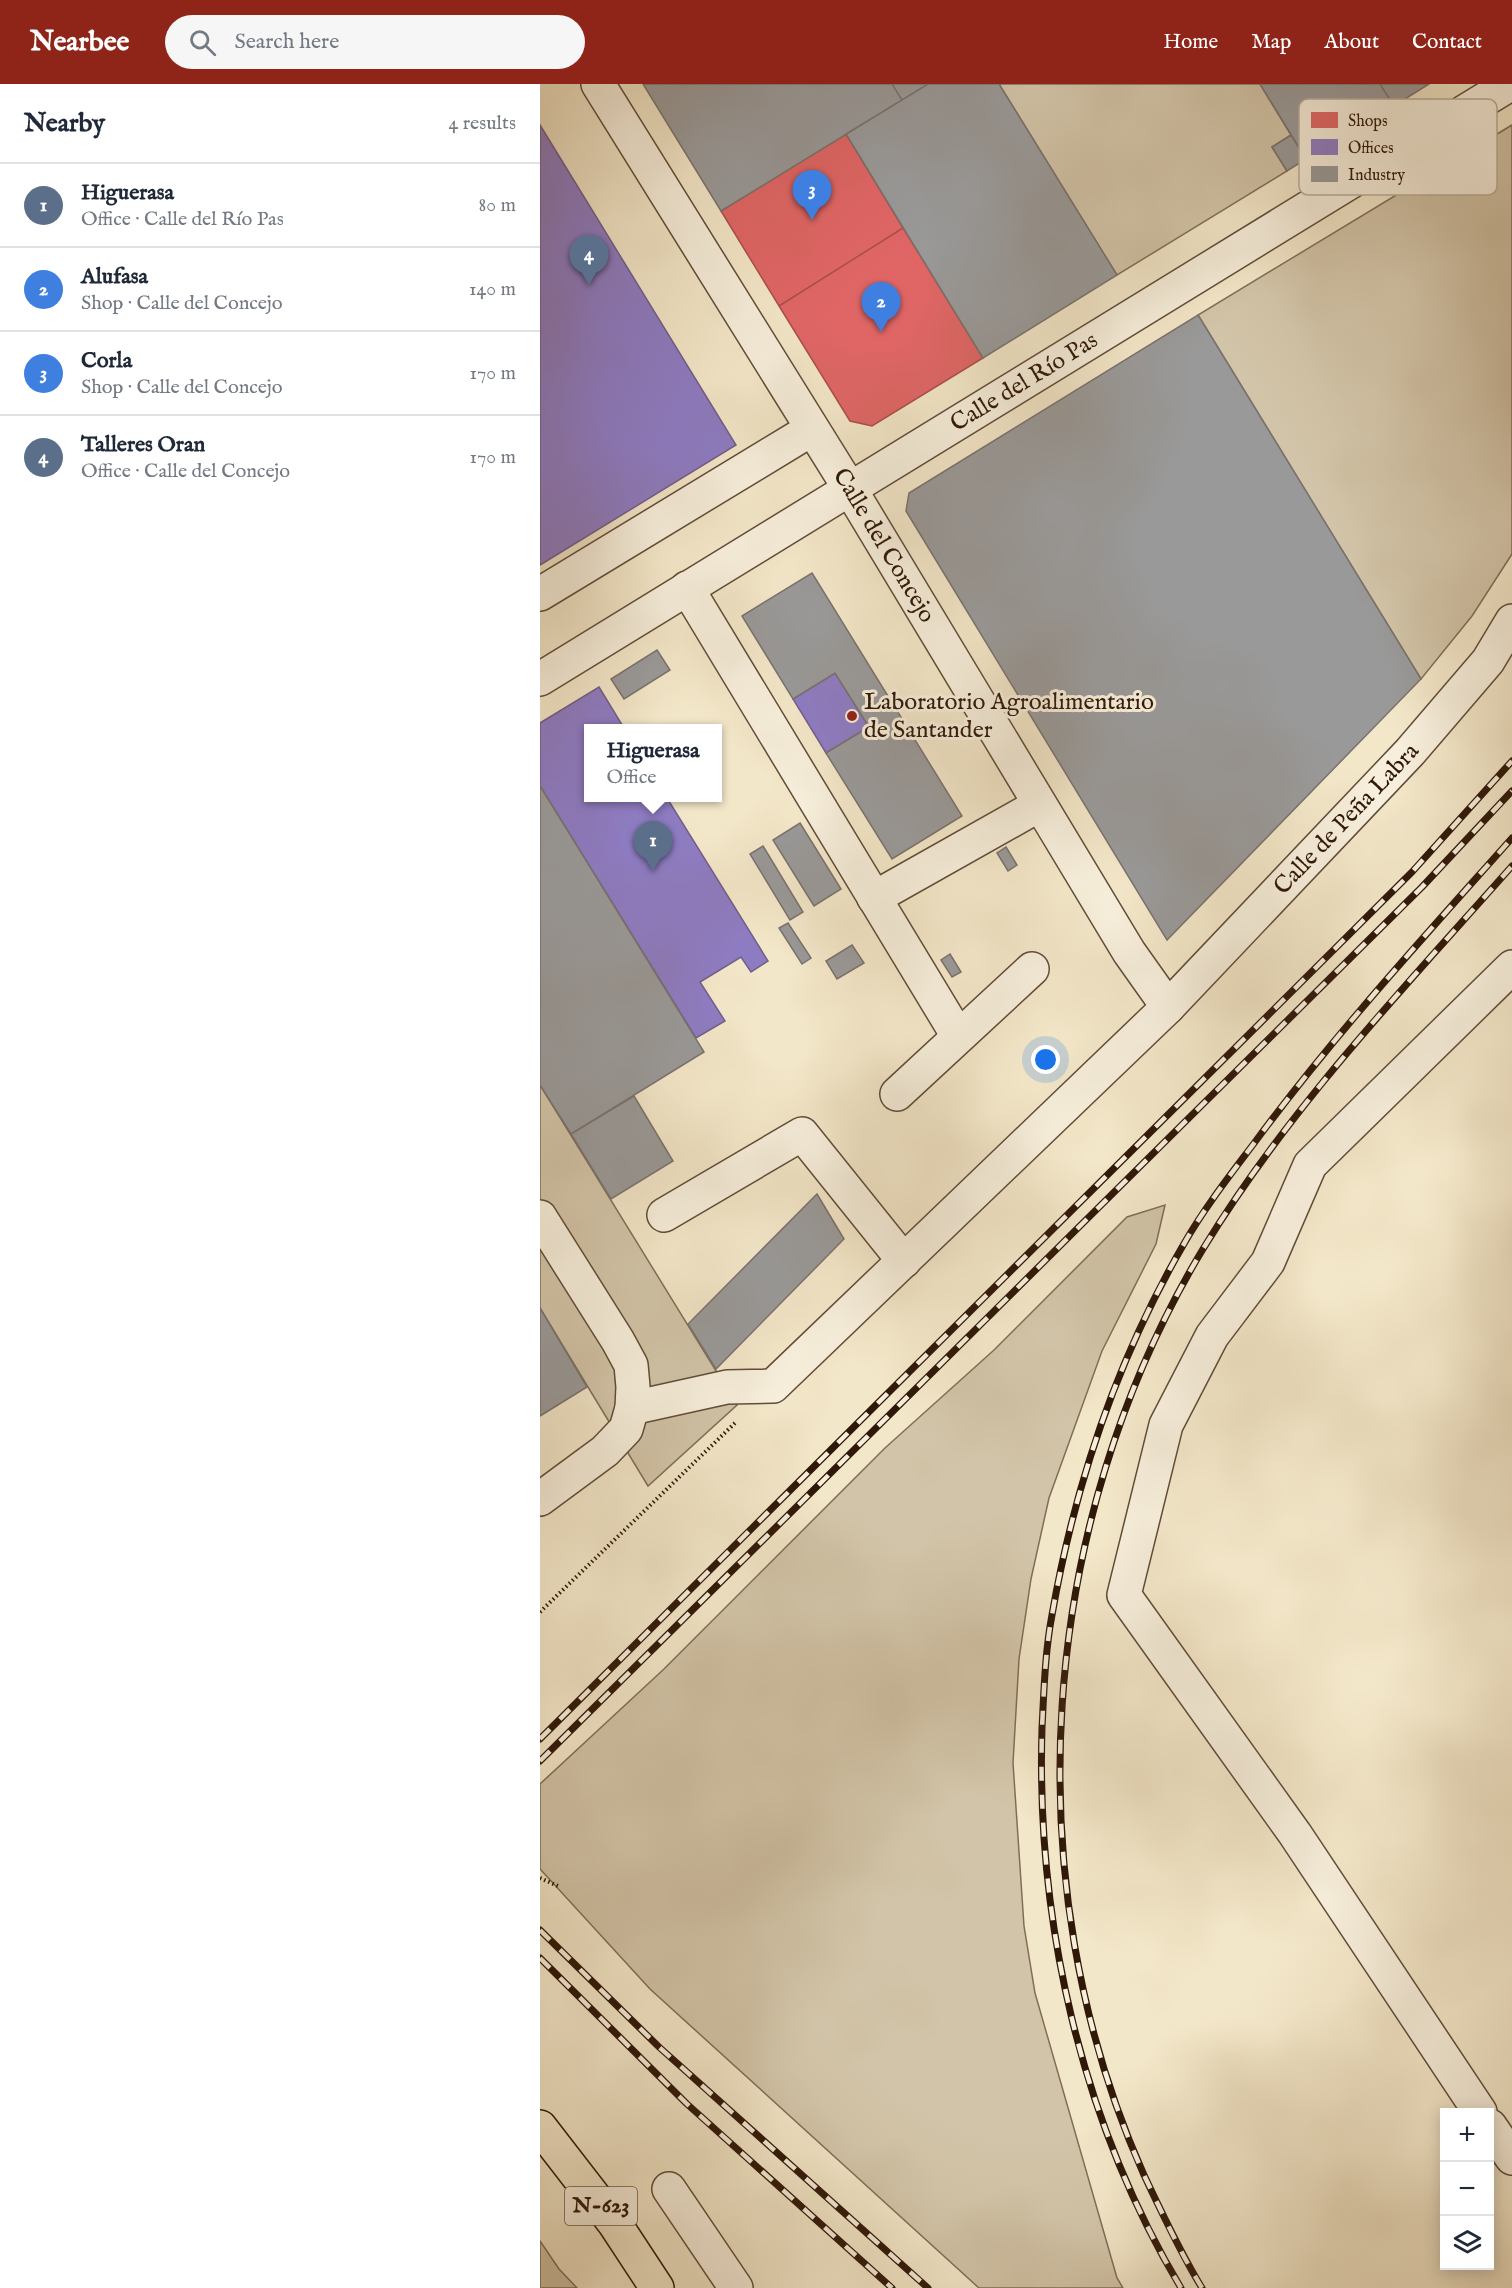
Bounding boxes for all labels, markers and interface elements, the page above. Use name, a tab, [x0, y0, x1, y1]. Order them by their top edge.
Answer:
search box	[165, 15, 585, 69]
text: Nearbee	[30, 25, 129, 60]
icon: search	[186, 26, 219, 59]
text: Search here	[234, 28, 339, 56]
text: Home	[1163, 29, 1218, 56]
text: Map	[1251, 29, 1291, 56]
text: About	[1324, 29, 1379, 56]
text: Contact	[1412, 29, 1482, 56]
legend	[1299, 99, 1497, 195]
text: Nearby	[24, 107, 105, 140]
text: 4 results	[449, 111, 516, 136]
text: Shops	[1348, 112, 1388, 132]
text: Offices	[1348, 139, 1394, 159]
text: Industry	[1348, 166, 1405, 186]
pin: 3	[792, 170, 832, 220]
text: Higuerasa	[81, 179, 174, 207]
text: 1	[40, 193, 47, 218]
text: 80 m	[479, 193, 516, 218]
text: Office · Calle del Río Pas	[81, 207, 284, 232]
pin: 4	[569, 236, 608, 285]
text: Alufasa	[81, 263, 148, 291]
text: 2	[39, 277, 48, 302]
text: 140 m	[469, 277, 516, 302]
pin: 2	[862, 282, 900, 332]
text: Shop · Calle del Concejo	[81, 291, 283, 316]
street label: Calle del Río Pas	[945, 325, 1104, 439]
text: Corla	[81, 347, 132, 375]
text: 3	[40, 361, 47, 386]
text: 170 m	[470, 361, 516, 386]
text: Shop · Calle del Concejo	[81, 375, 283, 400]
text: Talleres Oran	[81, 431, 205, 459]
text: 4	[39, 445, 48, 470]
text: 170 m	[470, 445, 516, 470]
text: Office · Calle del Concejo	[81, 459, 290, 484]
street label: Calle del Concejo	[825, 462, 943, 629]
place label: Laboratorio Agroalimentario de Santander	[864, 687, 1154, 746]
marker: Laboratorio Agroalimentario de Santander	[845, 709, 859, 723]
popup	[584, 724, 722, 802]
street label: Calle de Peña Labra	[1267, 736, 1427, 902]
text: Higuerasa	[606, 737, 700, 765]
text: Office	[606, 765, 656, 790]
pin: 1	[634, 822, 672, 871]
your location	[1031, 1045, 1060, 1074]
map controls	[1440, 2108, 1494, 2270]
button: +	[1440, 2108, 1494, 2162]
button: −	[1440, 2162, 1494, 2216]
road number: N-623	[565, 2187, 637, 2225]
button: layers	[1440, 2216, 1494, 2270]

